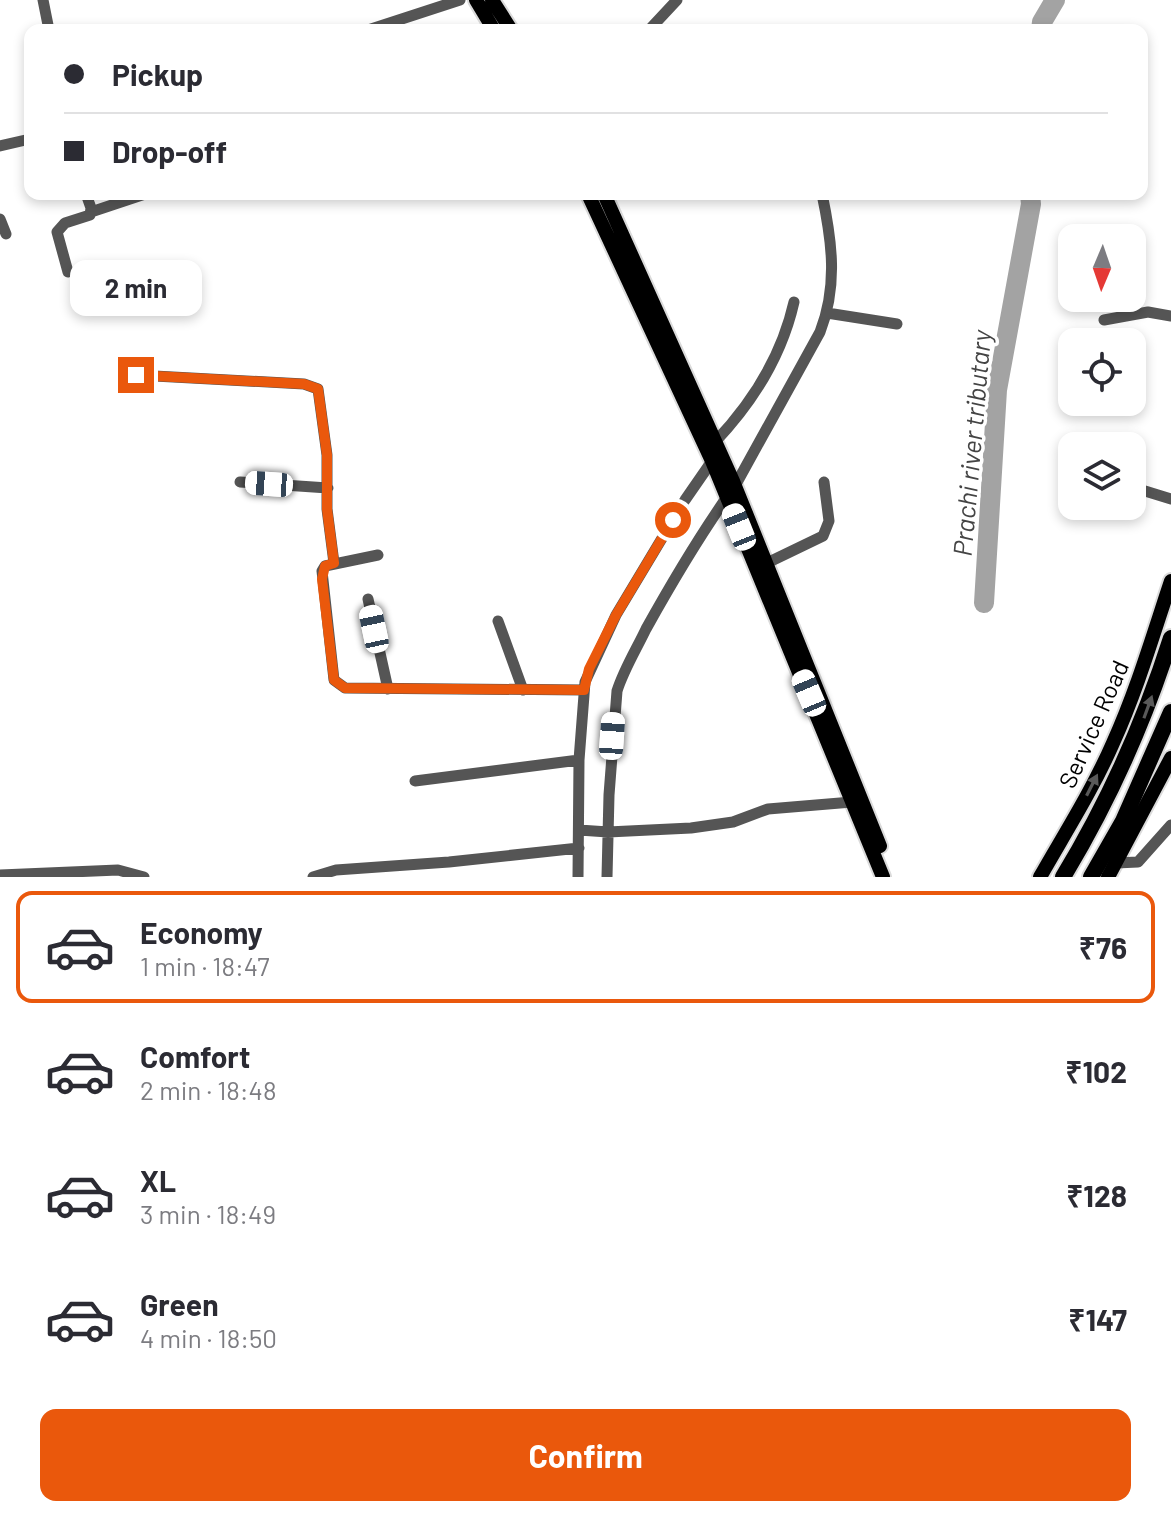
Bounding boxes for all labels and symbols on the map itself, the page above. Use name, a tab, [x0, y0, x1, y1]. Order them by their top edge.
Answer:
north arrow	[1058, 224, 1146, 312]
callout: 2 min	[70, 259, 202, 315]
water label: Prachi river tributary	[946, 327, 996, 557]
route end	[118, 357, 154, 393]
car	[244, 470, 294, 498]
car	[719, 500, 759, 554]
route start	[655, 502, 691, 538]
car	[357, 603, 391, 655]
street label: Service Road	[1052, 656, 1134, 792]
car	[789, 666, 829, 720]
one-way arrow	[1142, 695, 1155, 719]
car	[598, 711, 626, 761]
one-way arrow	[1086, 774, 1099, 797]

